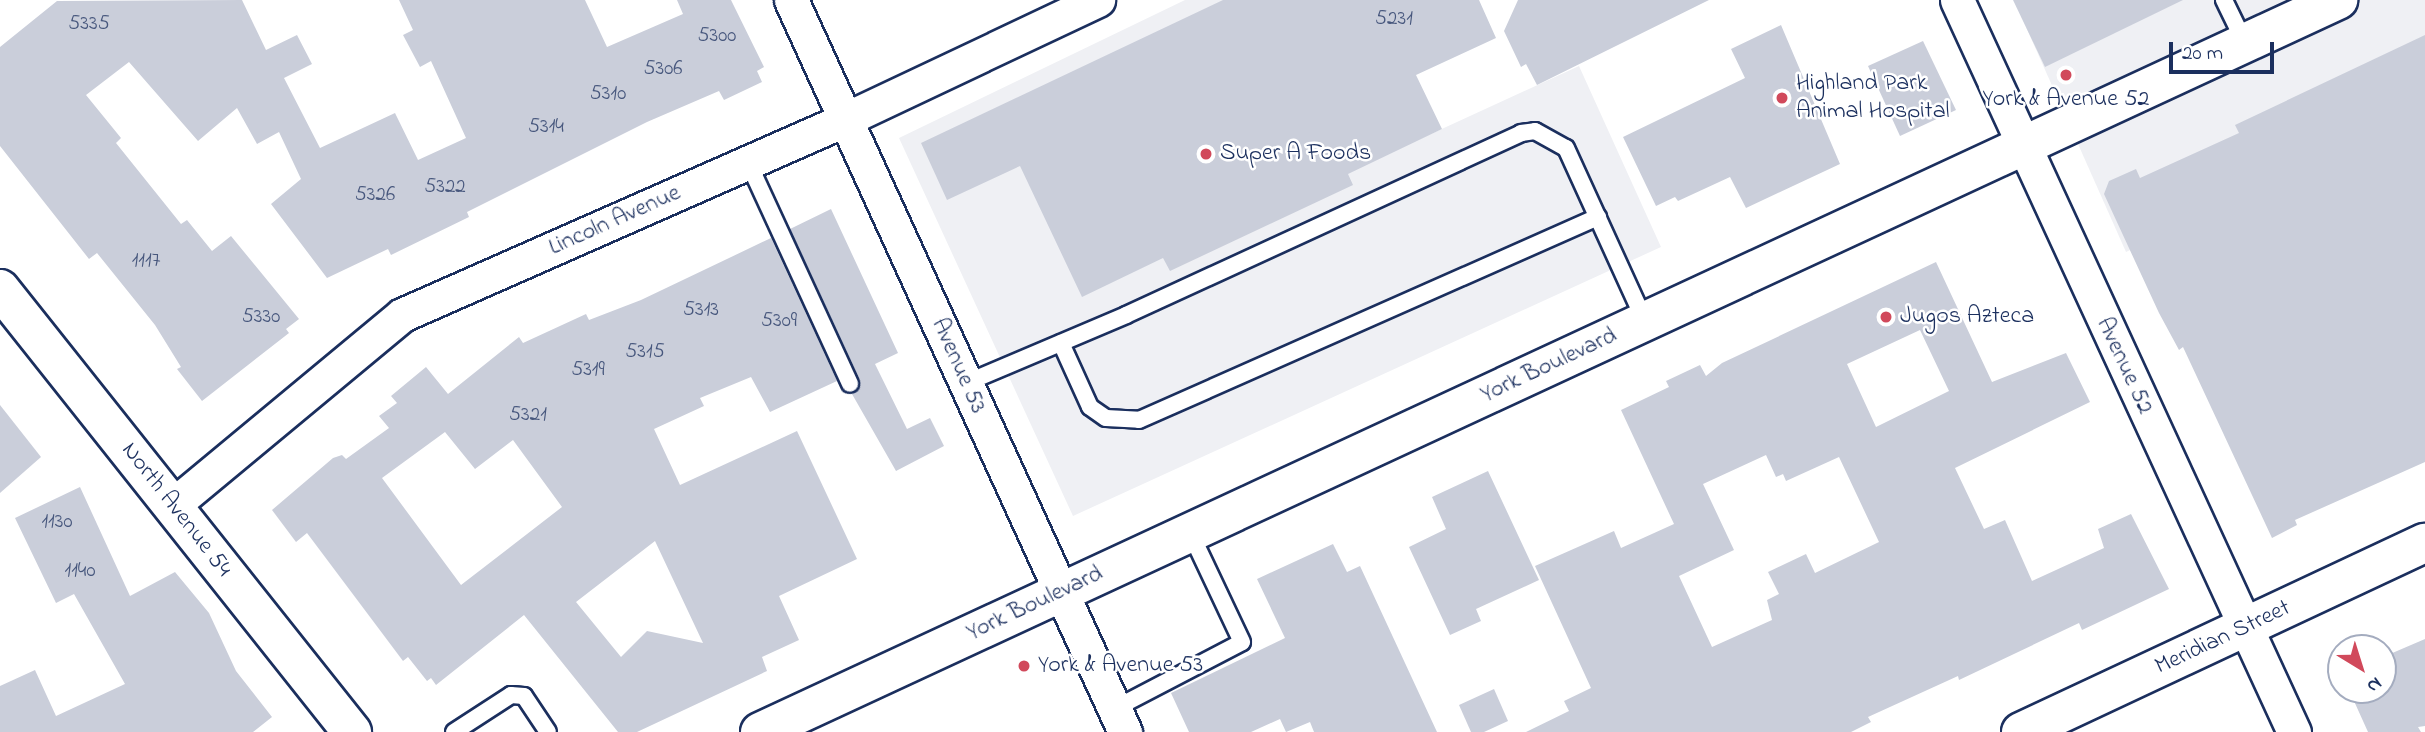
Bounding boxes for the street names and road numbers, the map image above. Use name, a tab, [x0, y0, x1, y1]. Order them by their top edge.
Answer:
street label: Lincoln Avenue	[545, 179, 685, 263]
street label: Avenue 52	[2089, 313, 2159, 419]
street label: Avenue 53	[924, 314, 992, 418]
street label: York Boulevard	[1476, 322, 1622, 410]
street label: North Avenue 54	[114, 437, 238, 583]
street label: York Boulevard	[962, 560, 1108, 648]
street label: Meridian Street	[2151, 594, 2295, 682]

